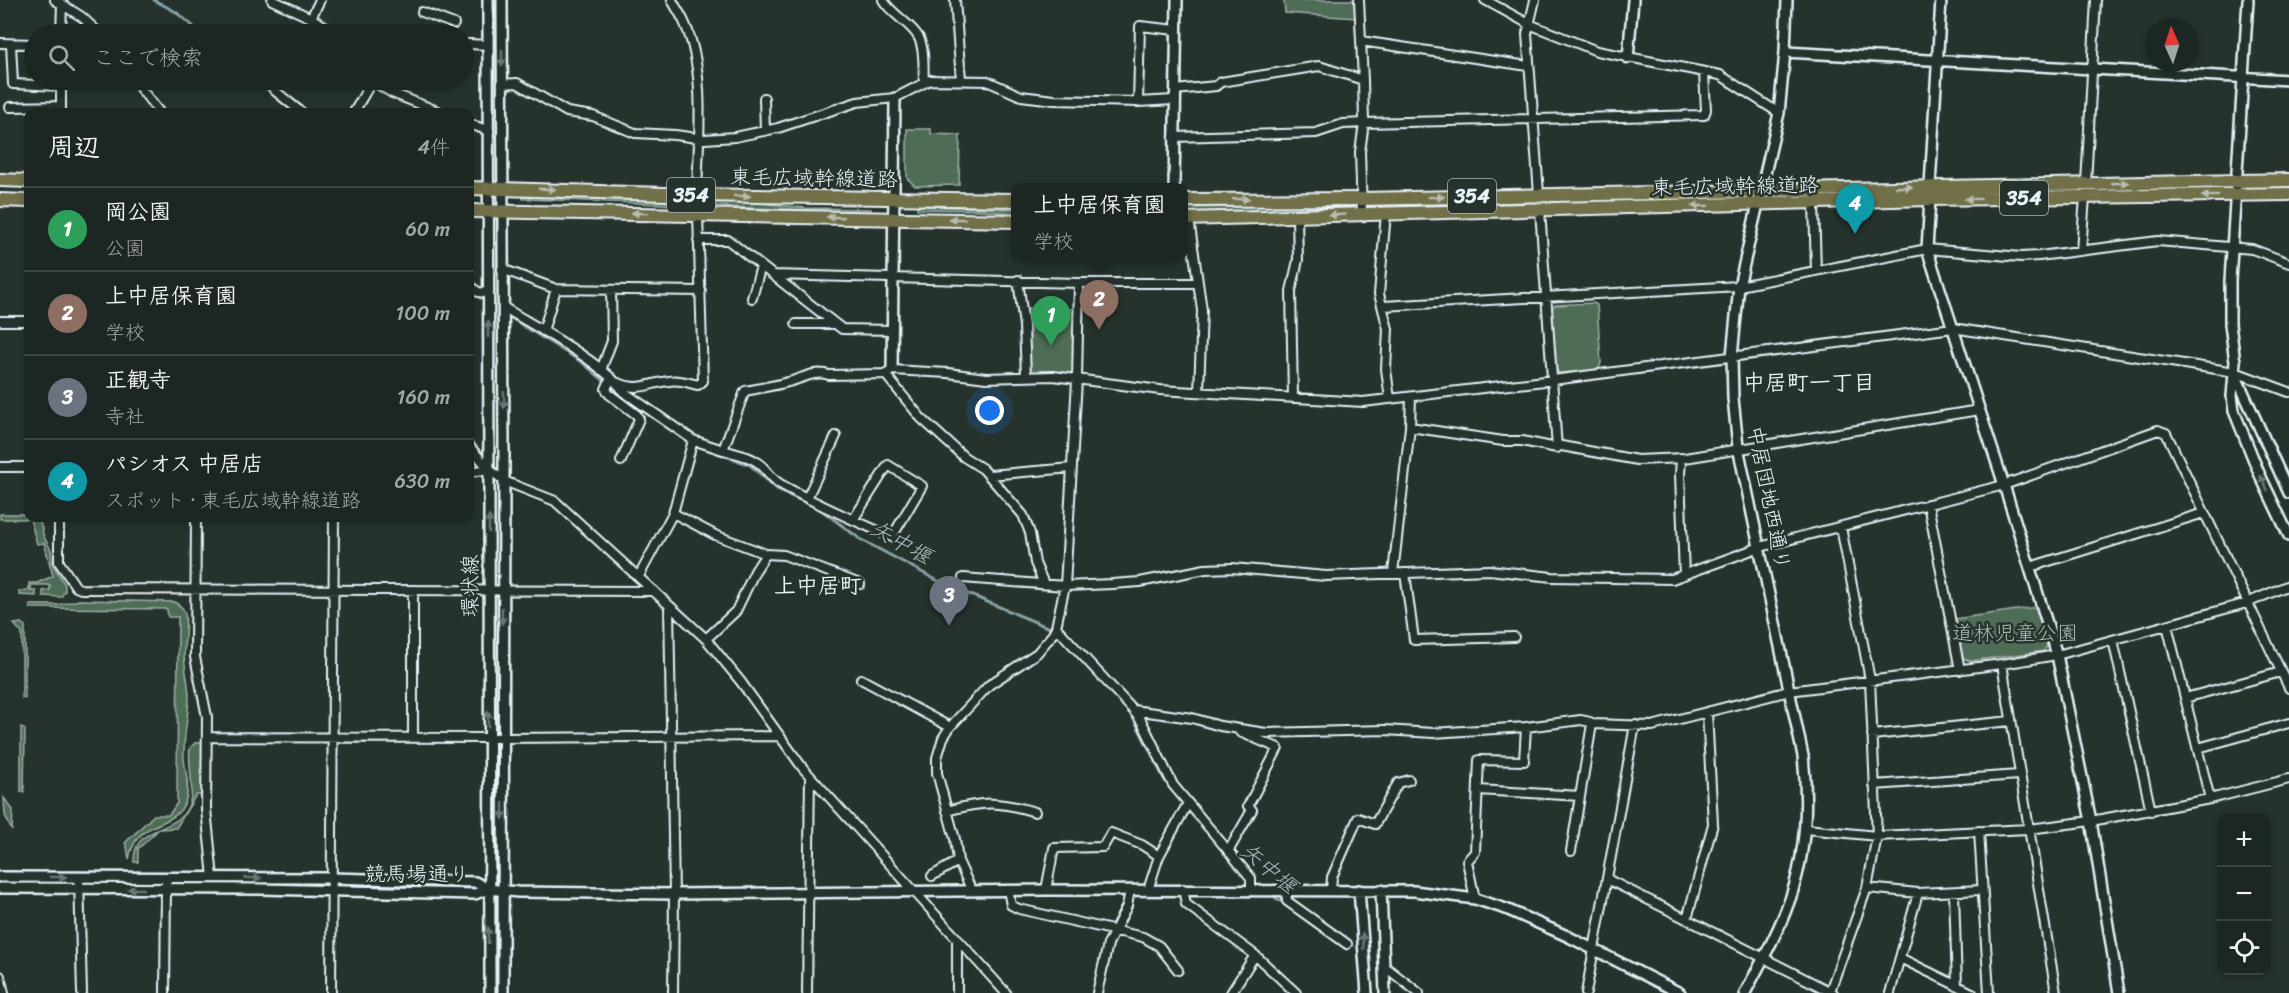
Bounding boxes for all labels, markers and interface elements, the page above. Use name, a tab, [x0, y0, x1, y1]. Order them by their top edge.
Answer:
north arrow	[2145, 18, 2199, 72]
search box	[24, 24, 474, 90]
text: ここで検索	[93, 38, 203, 77]
icon: search	[45, 41, 78, 74]
one-way arrow	[497, 49, 507, 68]
text: 周辺	[48, 124, 100, 170]
text: 4件	[418, 130, 450, 165]
street label: 東毛広域幹線道路	[730, 158, 898, 198]
street label: 東毛広域幹線道路	[1651, 166, 1819, 206]
road number: 354	[667, 178, 715, 212]
road number: 354	[1448, 179, 1496, 213]
one-way arrow	[2111, 179, 2130, 188]
road number: 354	[2000, 181, 2048, 215]
one-way arrow	[1895, 182, 1914, 191]
popup	[1011, 183, 1188, 261]
one-way arrow	[537, 184, 556, 194]
pin: 4	[1836, 184, 1874, 234]
text: 上中居保育園	[1033, 185, 1166, 224]
one-way arrow	[732, 191, 751, 201]
one-way arrow	[2200, 191, 2219, 201]
text: 岡公園	[105, 192, 171, 231]
one-way arrow	[1427, 192, 1446, 202]
one-way arrow	[1232, 194, 1251, 204]
one-way arrow	[1963, 194, 1982, 203]
one-way arrow	[1690, 202, 1709, 211]
one-way arrow	[630, 208, 649, 218]
one-way arrow	[1328, 210, 1347, 219]
text: 1	[63, 212, 72, 247]
text: 60 m	[405, 212, 450, 247]
one-way arrow	[825, 213, 844, 222]
one-way arrow	[947, 215, 966, 224]
text: 学校	[1033, 224, 1073, 259]
text: 公園	[105, 231, 145, 266]
text: 上中居保育園	[105, 276, 237, 315]
pin: 2	[1080, 280, 1118, 330]
text: 2	[62, 296, 73, 331]
text: 100 m	[396, 296, 450, 331]
pin: 1	[1032, 296, 1070, 346]
text: 学校	[105, 315, 145, 350]
one-way arrow	[483, 319, 493, 338]
text: 正観寺	[105, 360, 171, 399]
district label: 中居町一丁目	[1743, 363, 1875, 402]
text: 3	[62, 380, 73, 415]
text: 160 m	[397, 380, 450, 415]
one-way arrow	[499, 391, 509, 410]
your location	[975, 396, 1004, 425]
text: 寺社	[105, 399, 145, 434]
street label: 中居団地西通り	[1736, 422, 1802, 574]
text: パシオス 中居店	[105, 444, 263, 483]
text: 4	[61, 464, 74, 499]
text: 630 m	[394, 464, 450, 499]
one-way arrow	[2259, 475, 2268, 492]
text: スポット · 東毛広域幹線道路	[105, 483, 361, 518]
water label: 矢中堰	[863, 509, 941, 576]
one-way arrow	[484, 514, 494, 533]
street label: 環状線	[451, 555, 489, 618]
district label: 上中居町	[774, 566, 862, 605]
pin: 3	[930, 576, 968, 626]
one-way arrow	[497, 607, 507, 626]
park label: 道林児童公園	[1952, 614, 2078, 652]
one-way arrow	[484, 709, 493, 728]
one-way arrow	[498, 802, 508, 821]
map controls	[2217, 813, 2271, 975]
button: +	[2217, 813, 2271, 867]
water label: 矢中堰	[1231, 832, 1308, 905]
street label: 競馬場通り	[365, 855, 470, 893]
button: −	[2217, 867, 2271, 921]
one-way arrow	[49, 872, 68, 882]
one-way arrow	[244, 873, 263, 883]
one-way arrow	[127, 884, 146, 894]
button: locate	[2217, 921, 2271, 975]
one-way arrow	[484, 925, 493, 944]
one-way arrow	[1358, 932, 1368, 951]

